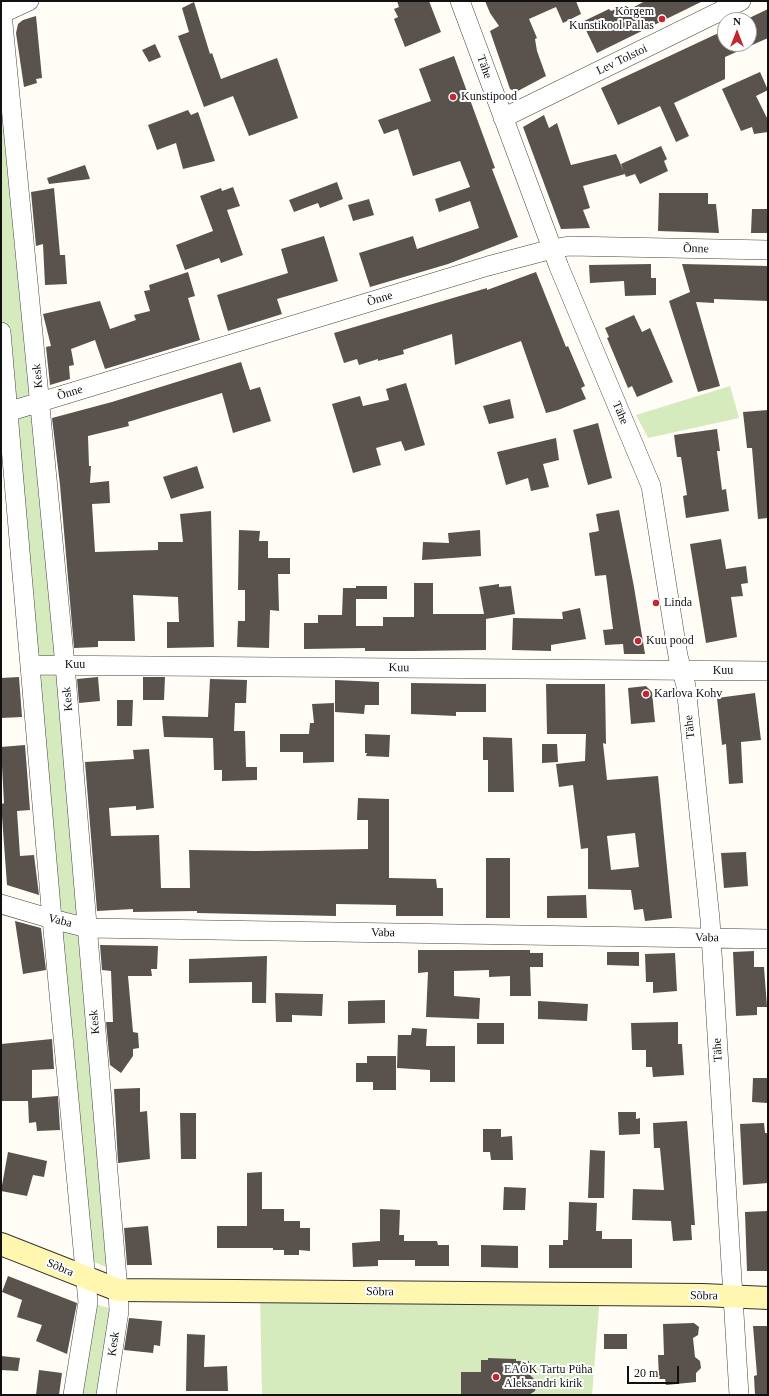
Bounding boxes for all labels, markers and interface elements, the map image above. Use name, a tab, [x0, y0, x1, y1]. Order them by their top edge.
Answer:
place label: Kõrgem Kunstikool Pallas	[569, 5, 654, 33]
north arrow	[717, 12, 757, 52]
marker: Kõrgem Kunstikool Pallas	[657, 14, 667, 24]
text: N	[733, 15, 741, 27]
street label: Lev Tolstoi	[594, 42, 650, 78]
street label: Tähe	[473, 53, 495, 81]
place label: Kunstipood	[461, 90, 517, 104]
marker: Kunstipood	[448, 92, 458, 102]
street label: Õnne	[683, 242, 709, 256]
street label: Õnne	[365, 288, 395, 310]
street label: Kesk	[30, 363, 46, 389]
street label: Õnne	[55, 382, 85, 404]
street label: Tähe	[609, 399, 631, 427]
place label: Linda	[664, 596, 692, 610]
marker: Linda	[651, 598, 661, 608]
place label: Kuu pood	[646, 634, 694, 648]
marker: Kuu pood	[633, 636, 643, 646]
street label: Kuu	[65, 658, 85, 672]
street label: Kuu	[389, 661, 409, 675]
street label: Kuu	[713, 664, 733, 678]
street label: Kesk	[60, 686, 76, 712]
place label: Karlova Kohv	[654, 687, 722, 701]
marker: Karlova Kohv	[641, 689, 651, 699]
street label: Tähe	[682, 714, 698, 740]
street label: Vaba	[47, 911, 73, 931]
street label: Vaba	[371, 926, 395, 940]
street label: Vaba	[695, 931, 719, 945]
street label: Kesk	[87, 1009, 103, 1035]
street label: Tähe	[710, 1038, 726, 1062]
street label: Sõbra	[44, 1256, 76, 1280]
street label: Sõbra	[366, 1285, 394, 1299]
street label: Sõbra	[690, 1289, 718, 1303]
street label: Kesk	[105, 1331, 123, 1357]
scale bar	[629, 1358, 681, 1384]
place label: EAÕK Tartu Püha Aleksandri kirik	[504, 1363, 592, 1391]
text: 20 m	[634, 1366, 658, 1380]
marker: EAÕK Tartu Püha Aleksandri kirik	[491, 1372, 501, 1382]

